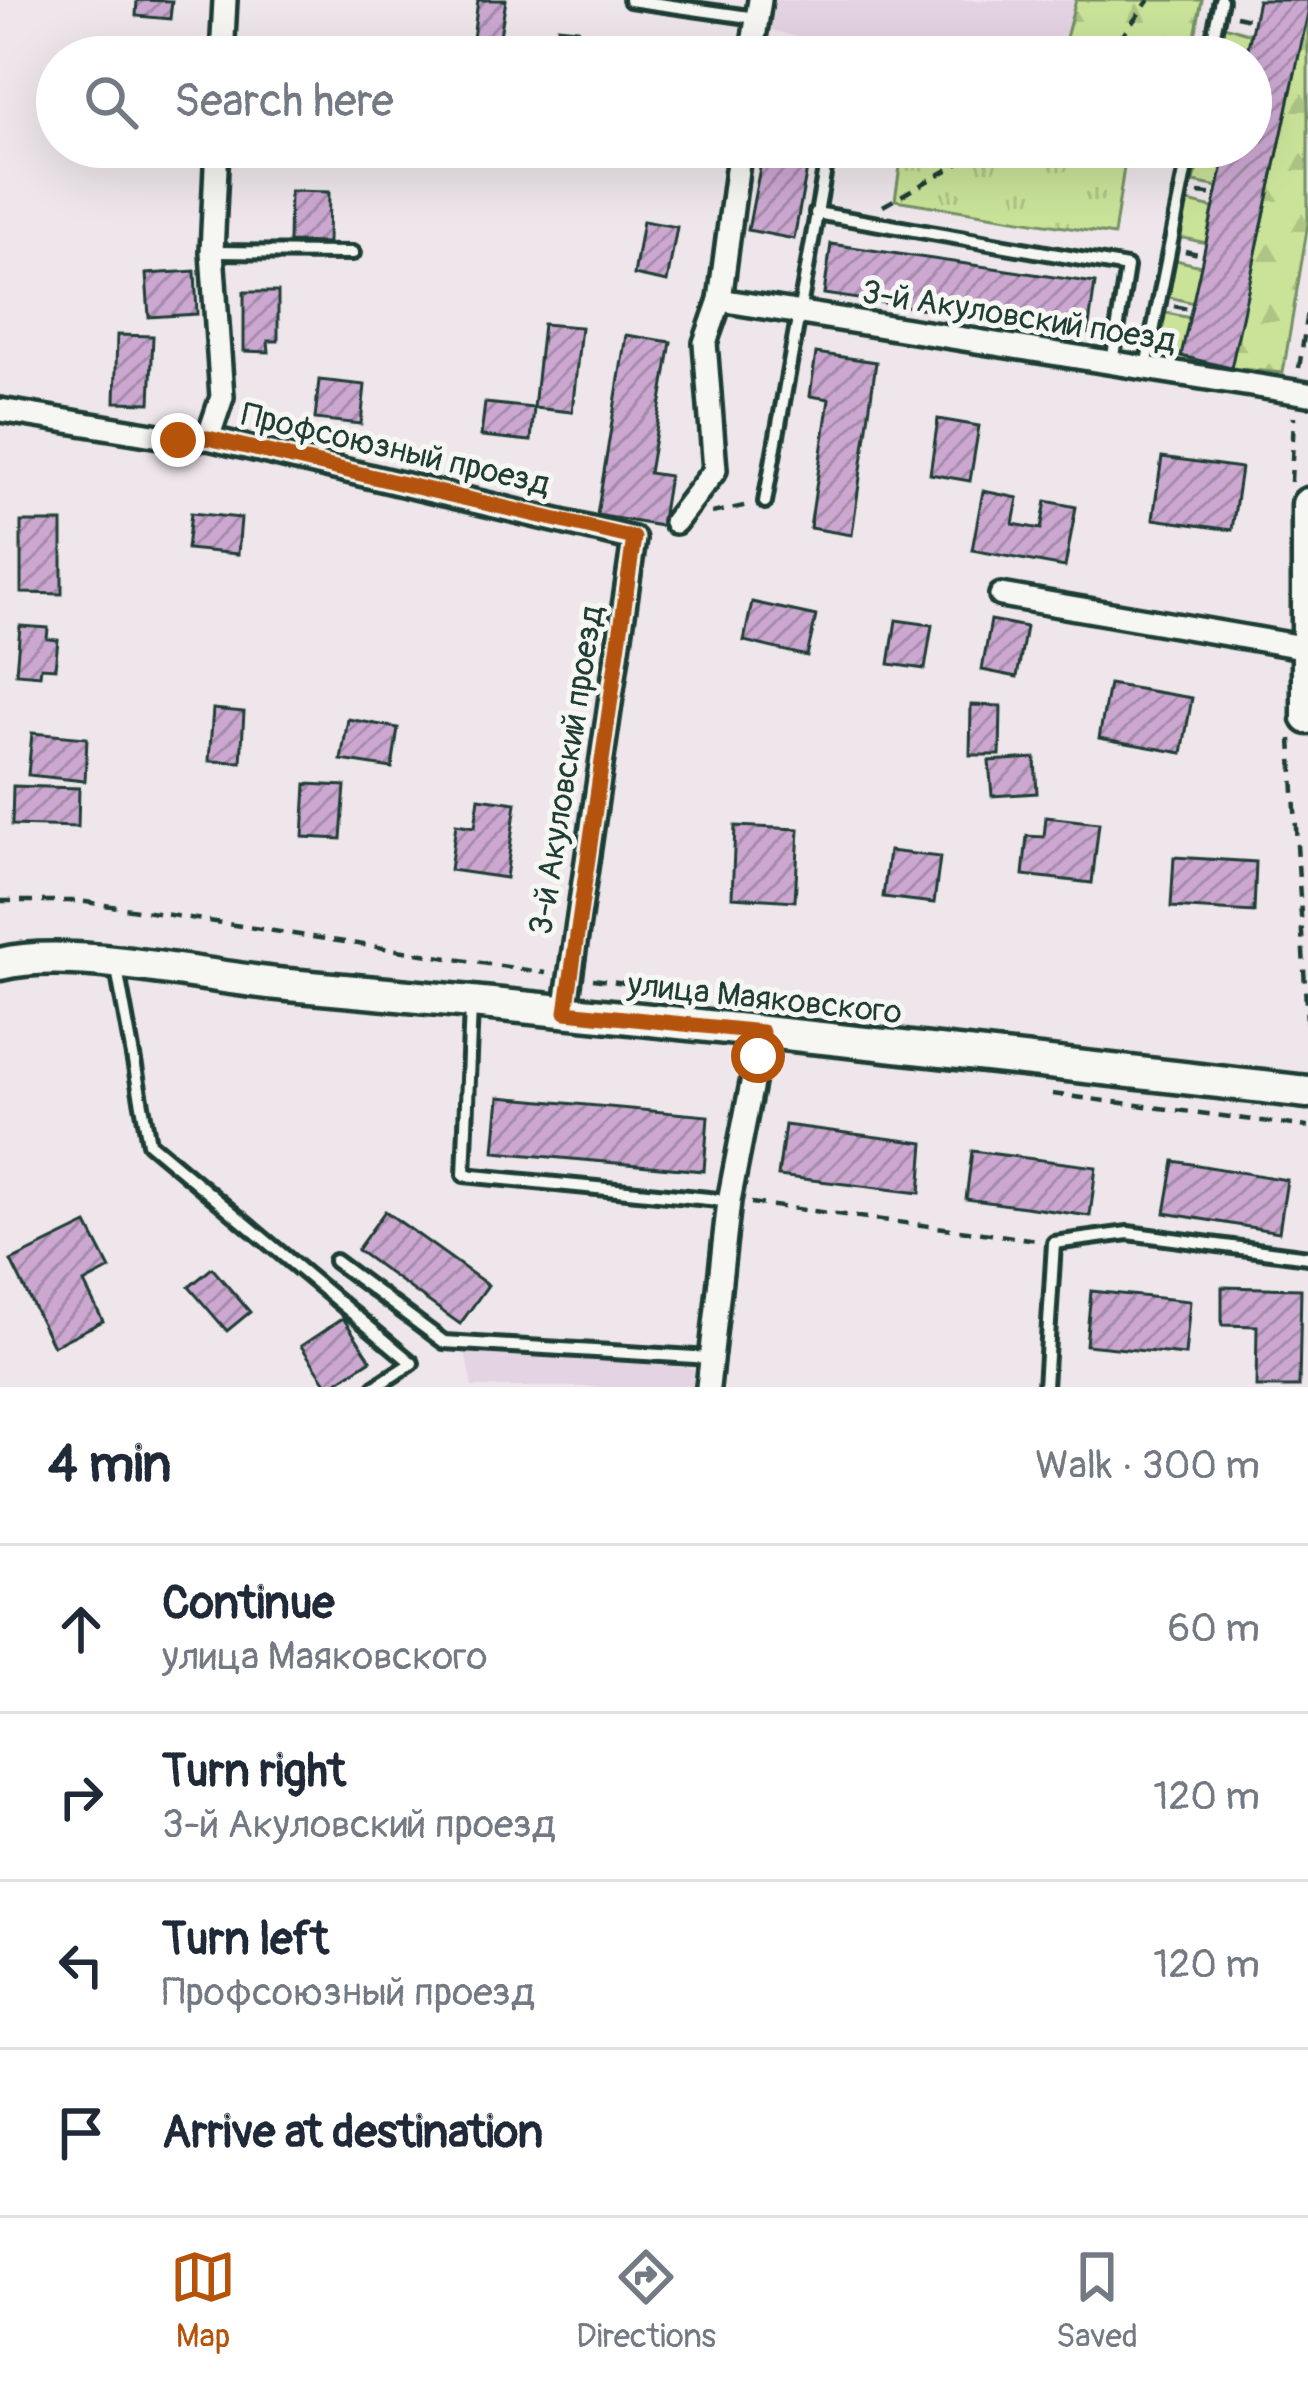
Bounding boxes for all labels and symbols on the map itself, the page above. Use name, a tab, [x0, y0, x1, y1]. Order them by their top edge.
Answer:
street label: 3-й Акуловский поезд	[859, 271, 1179, 362]
street label: Профсоюзный проезд	[237, 394, 554, 505]
route end	[151, 413, 205, 467]
street label: 3-й Акуловский проезд	[520, 602, 613, 938]
street label: улица Маяковского	[625, 964, 904, 1033]
route start	[731, 1029, 785, 1083]

